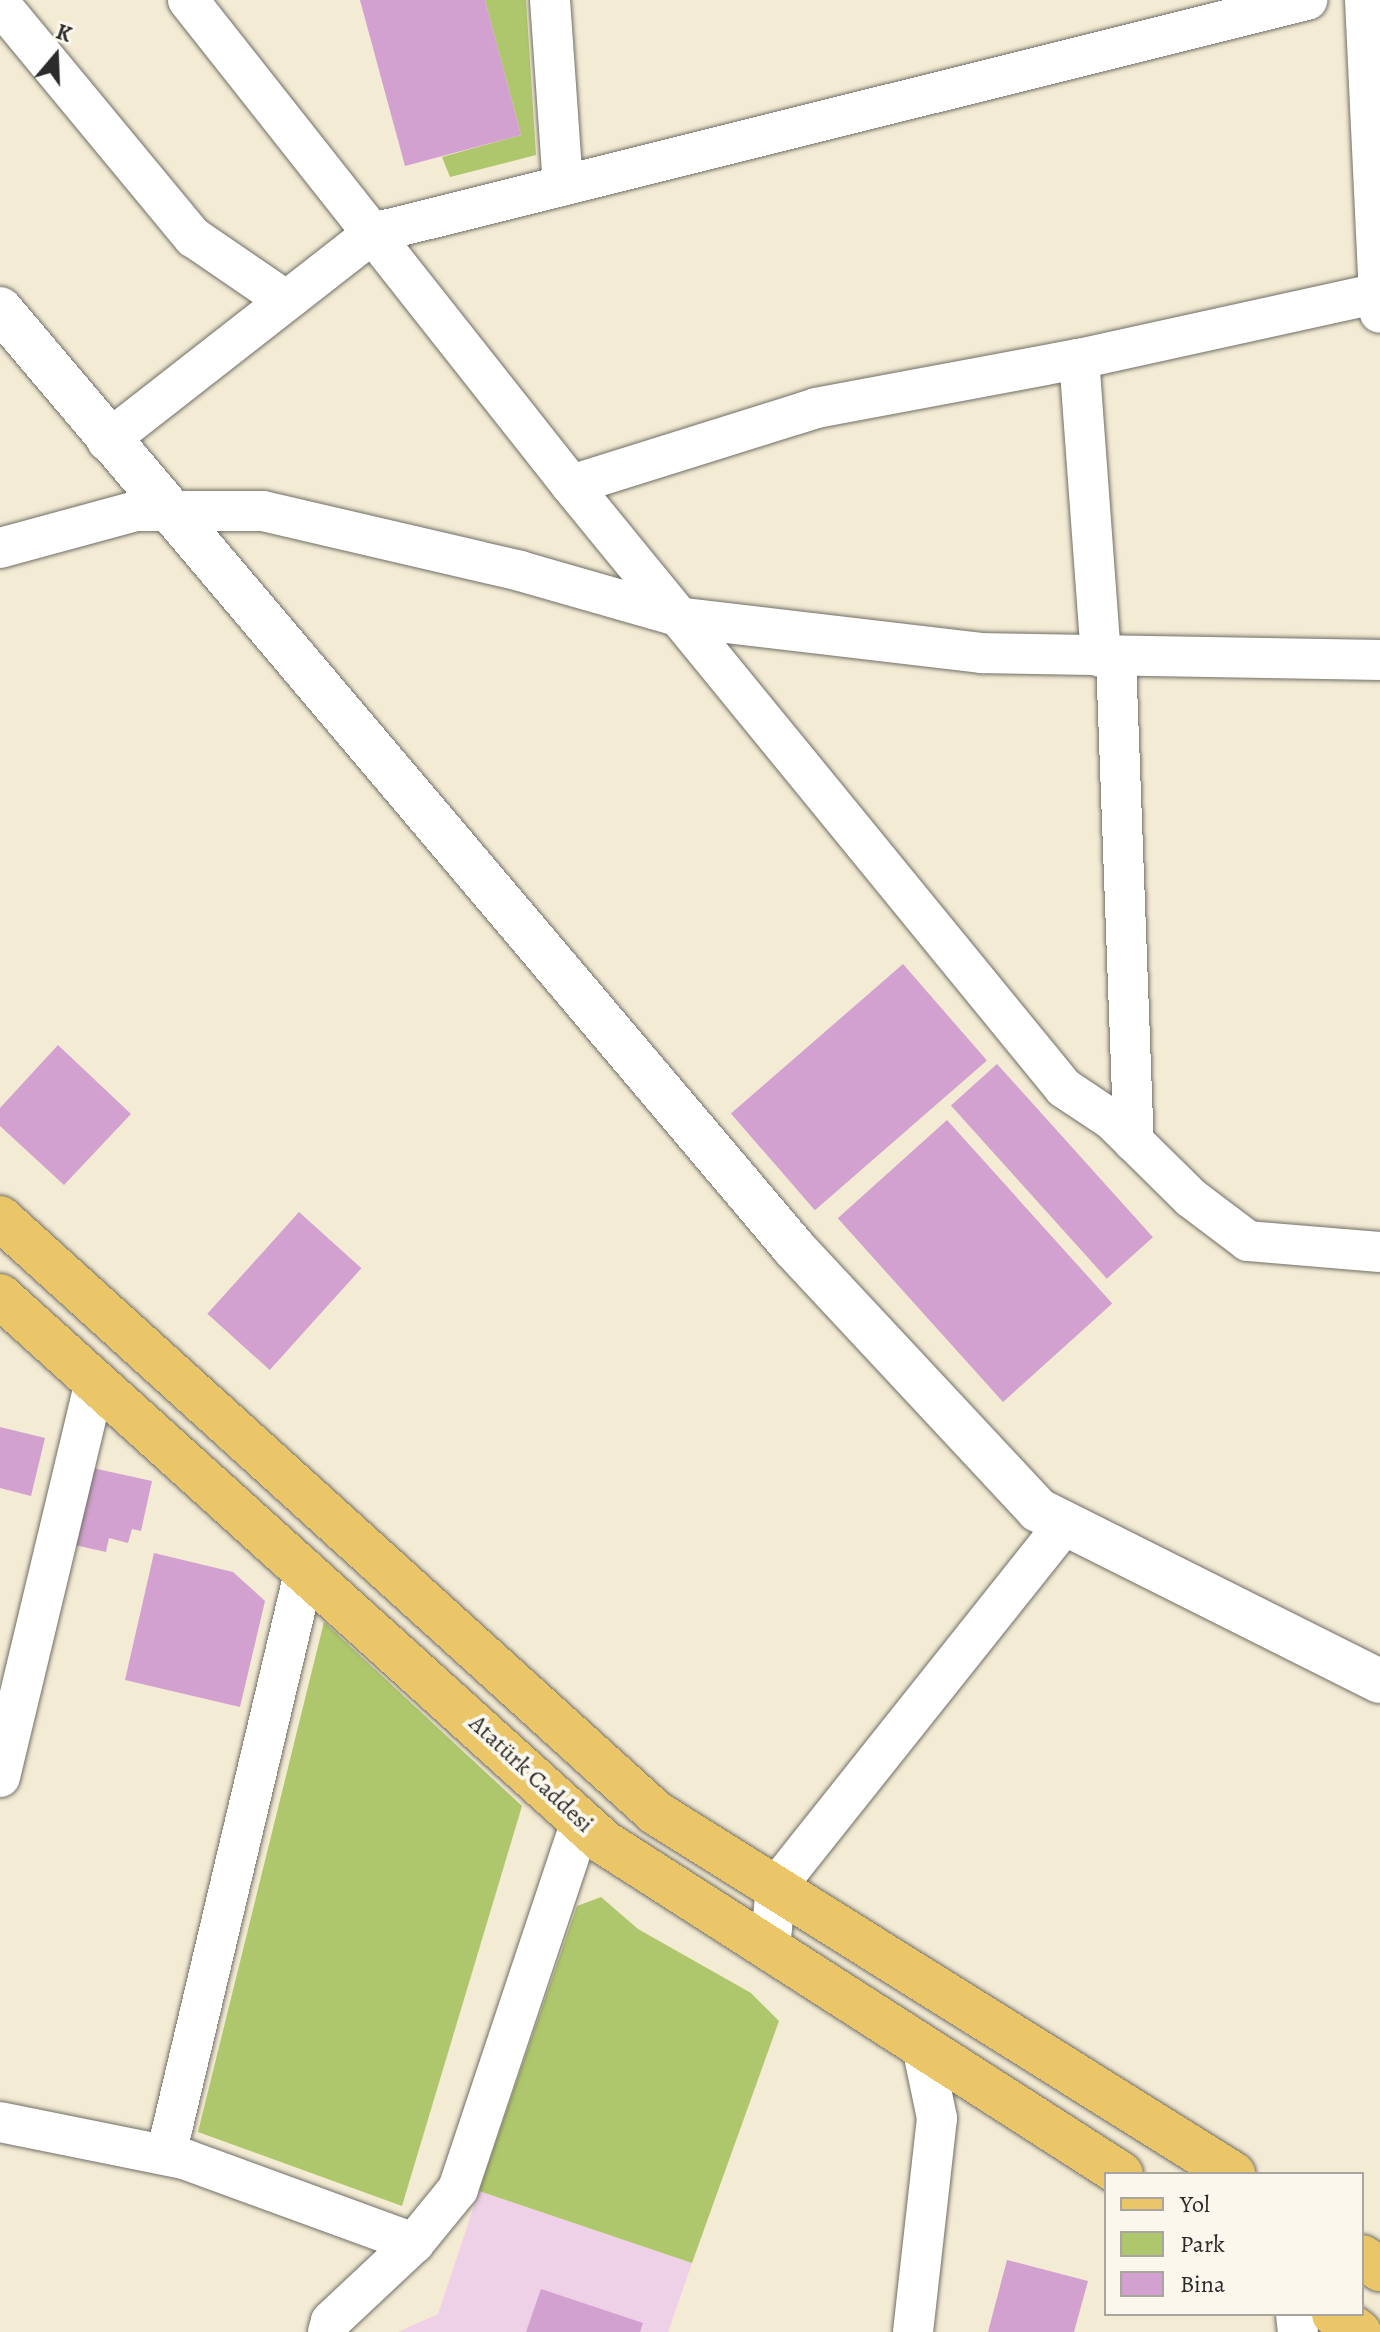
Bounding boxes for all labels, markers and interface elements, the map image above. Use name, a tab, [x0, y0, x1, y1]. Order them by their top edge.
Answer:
north arrow	[16, 16, 96, 96]
text: K	[52, 17, 76, 50]
street label: Atatürk Caddesi	[463, 1709, 599, 1839]
legend	[1104, 2172, 1364, 2316]
text: Yol	[1180, 2188, 1210, 2220]
text: Park	[1180, 2228, 1225, 2260]
text: Bina	[1180, 2268, 1225, 2300]

